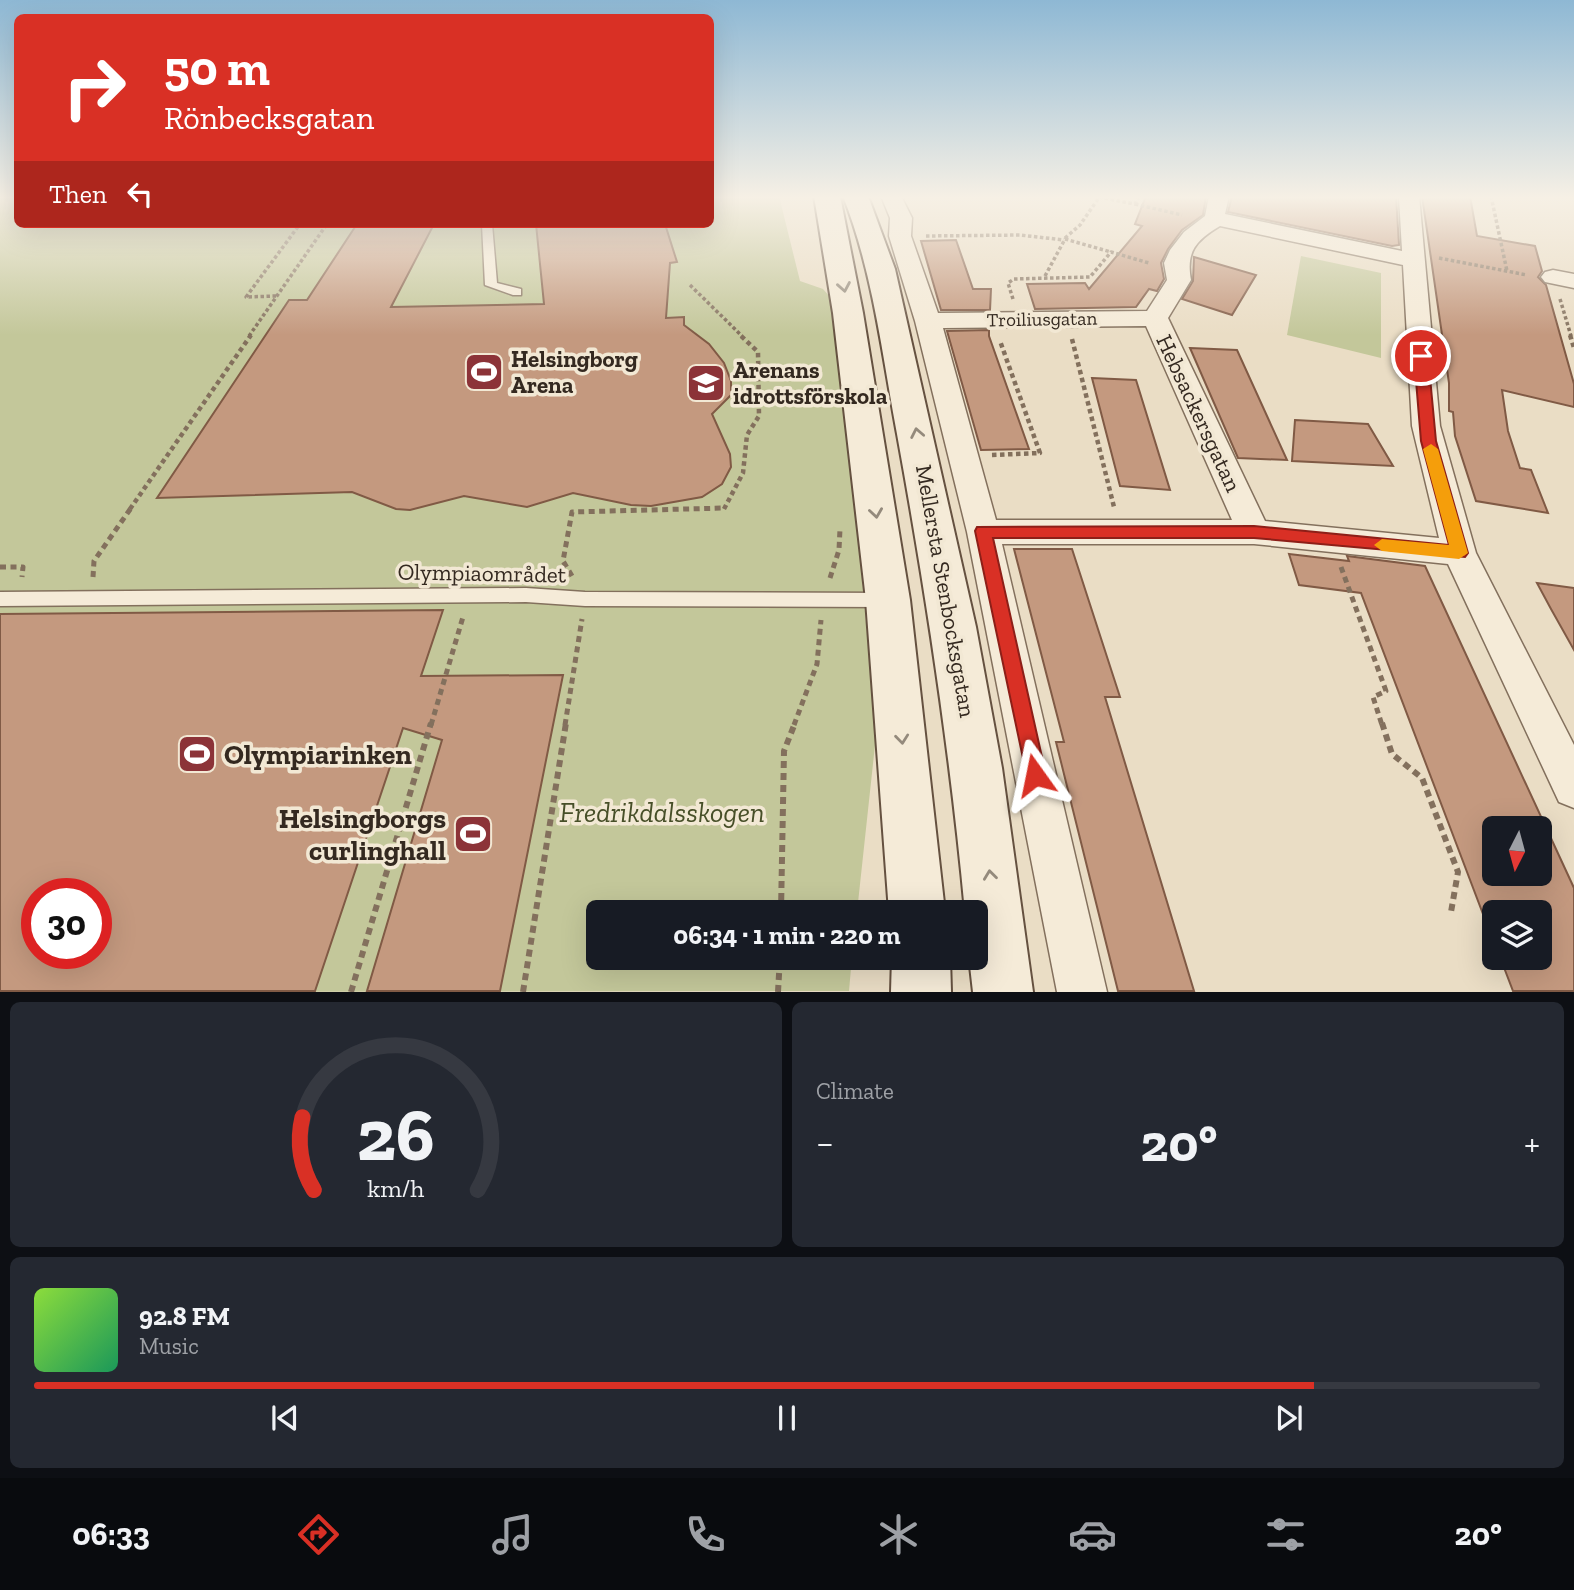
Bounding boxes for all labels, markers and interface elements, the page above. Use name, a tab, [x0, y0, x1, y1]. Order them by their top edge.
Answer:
text: 50 m	[164, 39, 270, 98]
icon: right	[49, 42, 140, 133]
text: Rönbecksgatan	[164, 99, 374, 137]
icon: left	[121, 175, 159, 213]
text: Then	[49, 178, 107, 210]
one-way arrow	[836, 281, 851, 293]
street label: Troiliusgatan	[987, 307, 1098, 331]
pin	[1391, 326, 1451, 386]
street label: Hebsackersgatan	[1150, 330, 1248, 496]
icon: arrive	[1402, 337, 1440, 375]
place label: Helsingborg Arena	[511, 345, 638, 399]
sports icon: Helsingborg Arena	[463, 351, 505, 393]
place label: Arenans idrottsförskola	[733, 356, 888, 410]
school or university icon: Arenans idrottsförskola	[685, 362, 727, 404]
one-way arrow	[910, 427, 925, 439]
street label: Mellersta Stenbocksgatan	[910, 462, 982, 720]
one-way arrow	[868, 507, 883, 518]
street label: Olympiaområdet	[398, 558, 567, 588]
sports icon: Olympiarinken	[176, 733, 218, 775]
one-way arrow	[894, 733, 909, 744]
place label: Olympiarinken	[224, 738, 412, 771]
position arrow	[998, 738, 1072, 812]
park label: Fredrikdalsskogen	[559, 796, 765, 829]
place label: Helsingborgs curlinghall	[279, 802, 446, 867]
sports icon: Helsingborgs curlinghall	[452, 813, 494, 855]
north arrow	[1482, 816, 1552, 886]
map controls	[1482, 816, 1552, 970]
one-way arrow	[983, 869, 998, 881]
speed limit sign: 30	[21, 878, 112, 969]
button: layers	[1482, 900, 1552, 970]
text: 06:34 · 1 min · 220 m	[673, 919, 901, 951]
text: Climate	[816, 1077, 894, 1105]
text: 26	[357, 1092, 435, 1180]
text: 20°	[1141, 1112, 1217, 1174]
text: −	[816, 1120, 834, 1166]
text: +	[1524, 1120, 1540, 1166]
text: km/h	[367, 1173, 425, 1203]
text: 92.8 FM	[139, 1300, 230, 1332]
text: Music	[139, 1332, 199, 1360]
icon: previous	[266, 1399, 304, 1437]
icon: pause	[768, 1399, 806, 1437]
icon: next	[1270, 1399, 1308, 1437]
icon: directions	[294, 1510, 343, 1559]
icon: music	[488, 1510, 537, 1559]
icon: phone	[681, 1510, 730, 1559]
icon: climate	[874, 1510, 923, 1559]
icon: car	[1068, 1510, 1117, 1559]
icon: filters	[1261, 1510, 1310, 1559]
text: 06:33	[72, 1515, 150, 1553]
text: 20°	[1455, 1515, 1502, 1553]

